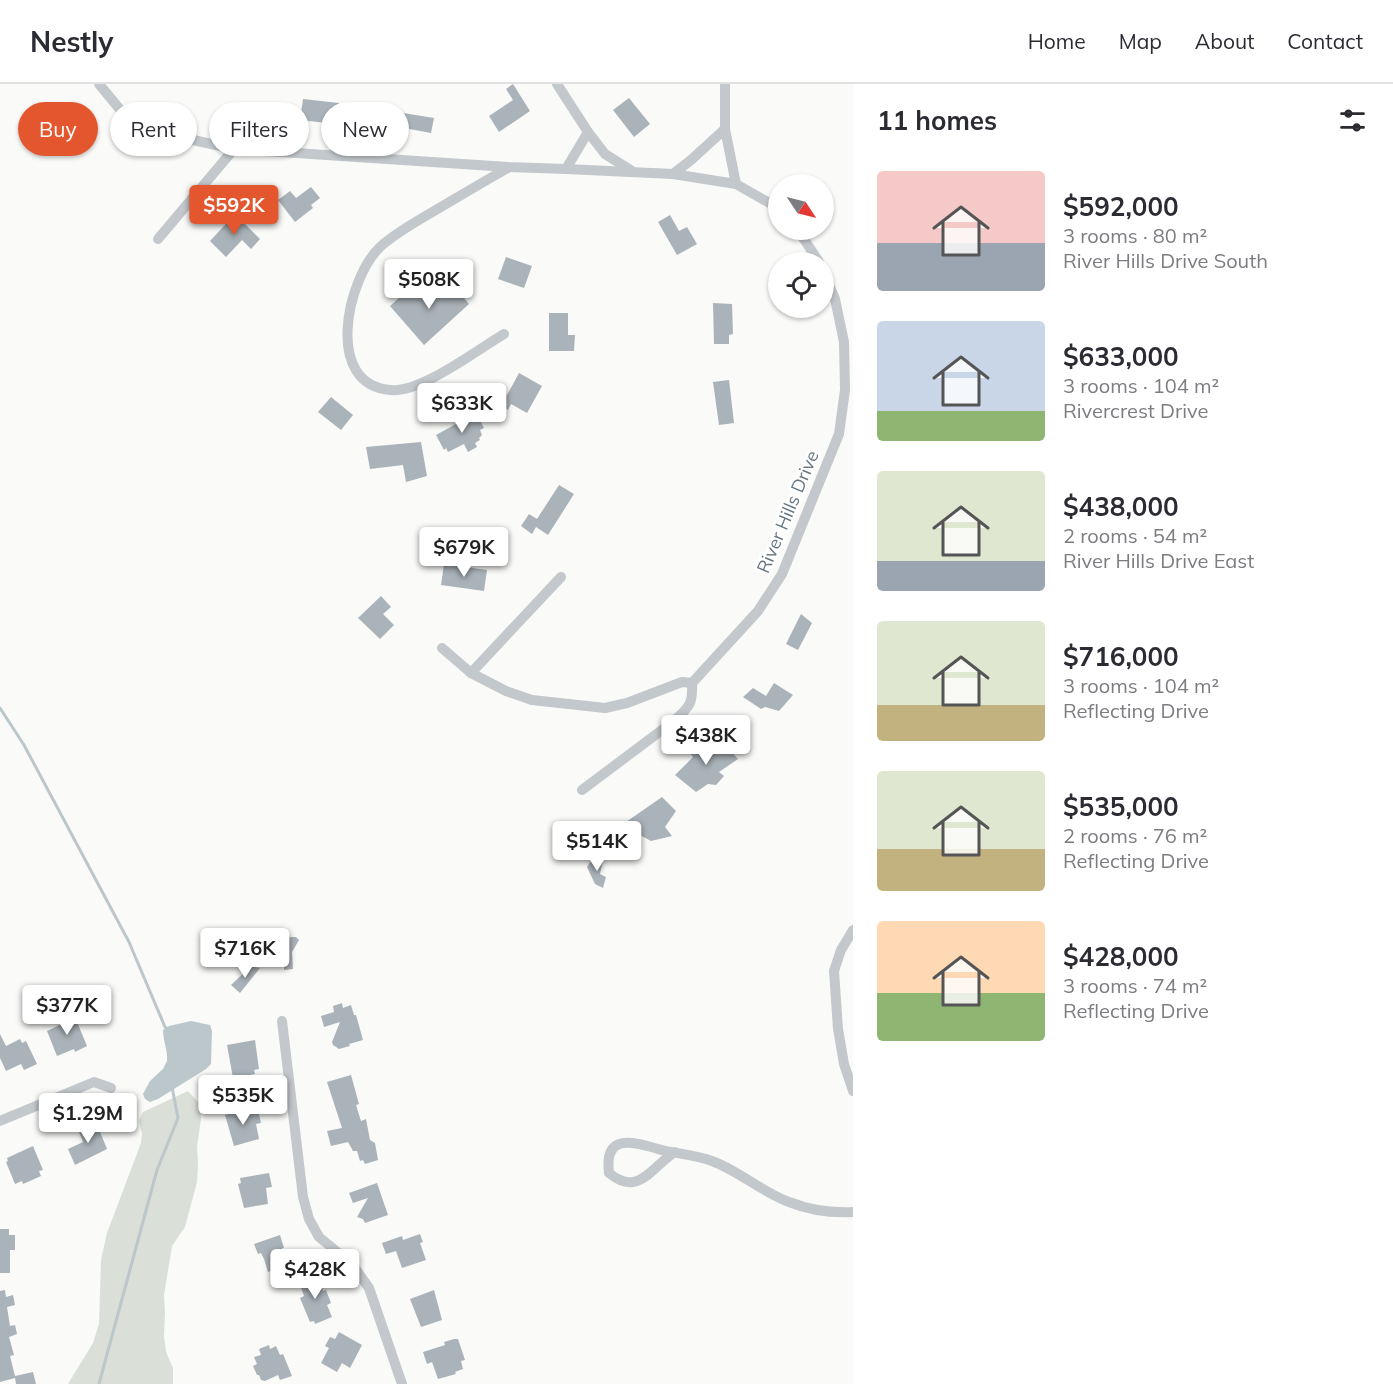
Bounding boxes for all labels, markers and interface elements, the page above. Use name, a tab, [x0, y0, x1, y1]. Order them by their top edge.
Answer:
text: Nestly	[30, 24, 114, 59]
text: Home	[1028, 28, 1086, 54]
text: Map	[1119, 28, 1162, 54]
text: About	[1195, 28, 1254, 54]
text: Contact	[1287, 28, 1363, 54]
chip: Buy	[18, 102, 98, 156]
chip: Rent	[110, 102, 197, 156]
chip: Filters	[209, 102, 309, 156]
chip: New	[321, 102, 409, 156]
text: 11 homes	[877, 104, 997, 137]
icon: filters	[1336, 104, 1369, 137]
north arrow	[768, 174, 834, 240]
map controls	[768, 174, 834, 318]
pin: $592K	[192, 185, 276, 236]
text: $592,000	[1063, 190, 1179, 223]
text: $592K	[203, 192, 265, 217]
icon: home	[925, 195, 997, 267]
text: 3 rooms · 80 m²	[1063, 223, 1207, 248]
text: River Hills Drive South	[1063, 248, 1268, 273]
button: locate	[768, 252, 834, 318]
pin: $508K	[387, 259, 471, 310]
text: $508K	[398, 266, 460, 291]
text: $633,000	[1063, 340, 1179, 373]
icon: home	[925, 345, 997, 417]
text: 3 rooms · 104 m²	[1063, 373, 1219, 398]
pin: $633K	[420, 383, 504, 434]
text: $633K	[431, 390, 493, 415]
text: Rivercrest Drive	[1063, 398, 1208, 423]
street label: River Hills Drive	[751, 447, 824, 577]
text: $438,000	[1063, 490, 1179, 523]
icon: home	[925, 495, 997, 567]
text: 2 rooms · 54 m²	[1063, 523, 1207, 548]
pin: $679K	[422, 527, 506, 578]
text: $679K	[433, 534, 495, 559]
text: River Hills Drive East	[1063, 548, 1254, 573]
text: $716,000	[1063, 640, 1179, 673]
icon: home	[925, 645, 997, 717]
text: 3 rooms · 104 m²	[1063, 673, 1219, 698]
text: Reflecting Drive	[1063, 698, 1209, 723]
pin: $438K	[664, 715, 748, 766]
text: $438K	[675, 722, 737, 747]
text: $535,000	[1063, 790, 1179, 823]
icon: home	[925, 795, 997, 867]
pin: $514K	[555, 821, 639, 872]
text: 2 rooms · 76 m²	[1063, 823, 1207, 848]
text: $514K	[566, 828, 628, 853]
text: Reflecting Drive	[1063, 848, 1209, 873]
pin: $716K	[203, 928, 287, 979]
text: $716K	[214, 935, 276, 960]
text: $428,000	[1063, 940, 1179, 973]
icon: home	[925, 945, 997, 1017]
text: 3 rooms · 74 m²	[1063, 973, 1207, 998]
pin: $377K	[25, 985, 109, 1036]
text: $377K	[36, 992, 98, 1017]
text: Reflecting Drive	[1063, 998, 1209, 1023]
pin: $535K	[201, 1075, 285, 1126]
text: $535K	[212, 1082, 274, 1107]
pin: $1.29M	[39, 1093, 137, 1144]
text: $1.29M	[53, 1100, 123, 1125]
pin: $428K	[273, 1249, 357, 1300]
text: $428K	[284, 1256, 346, 1281]

